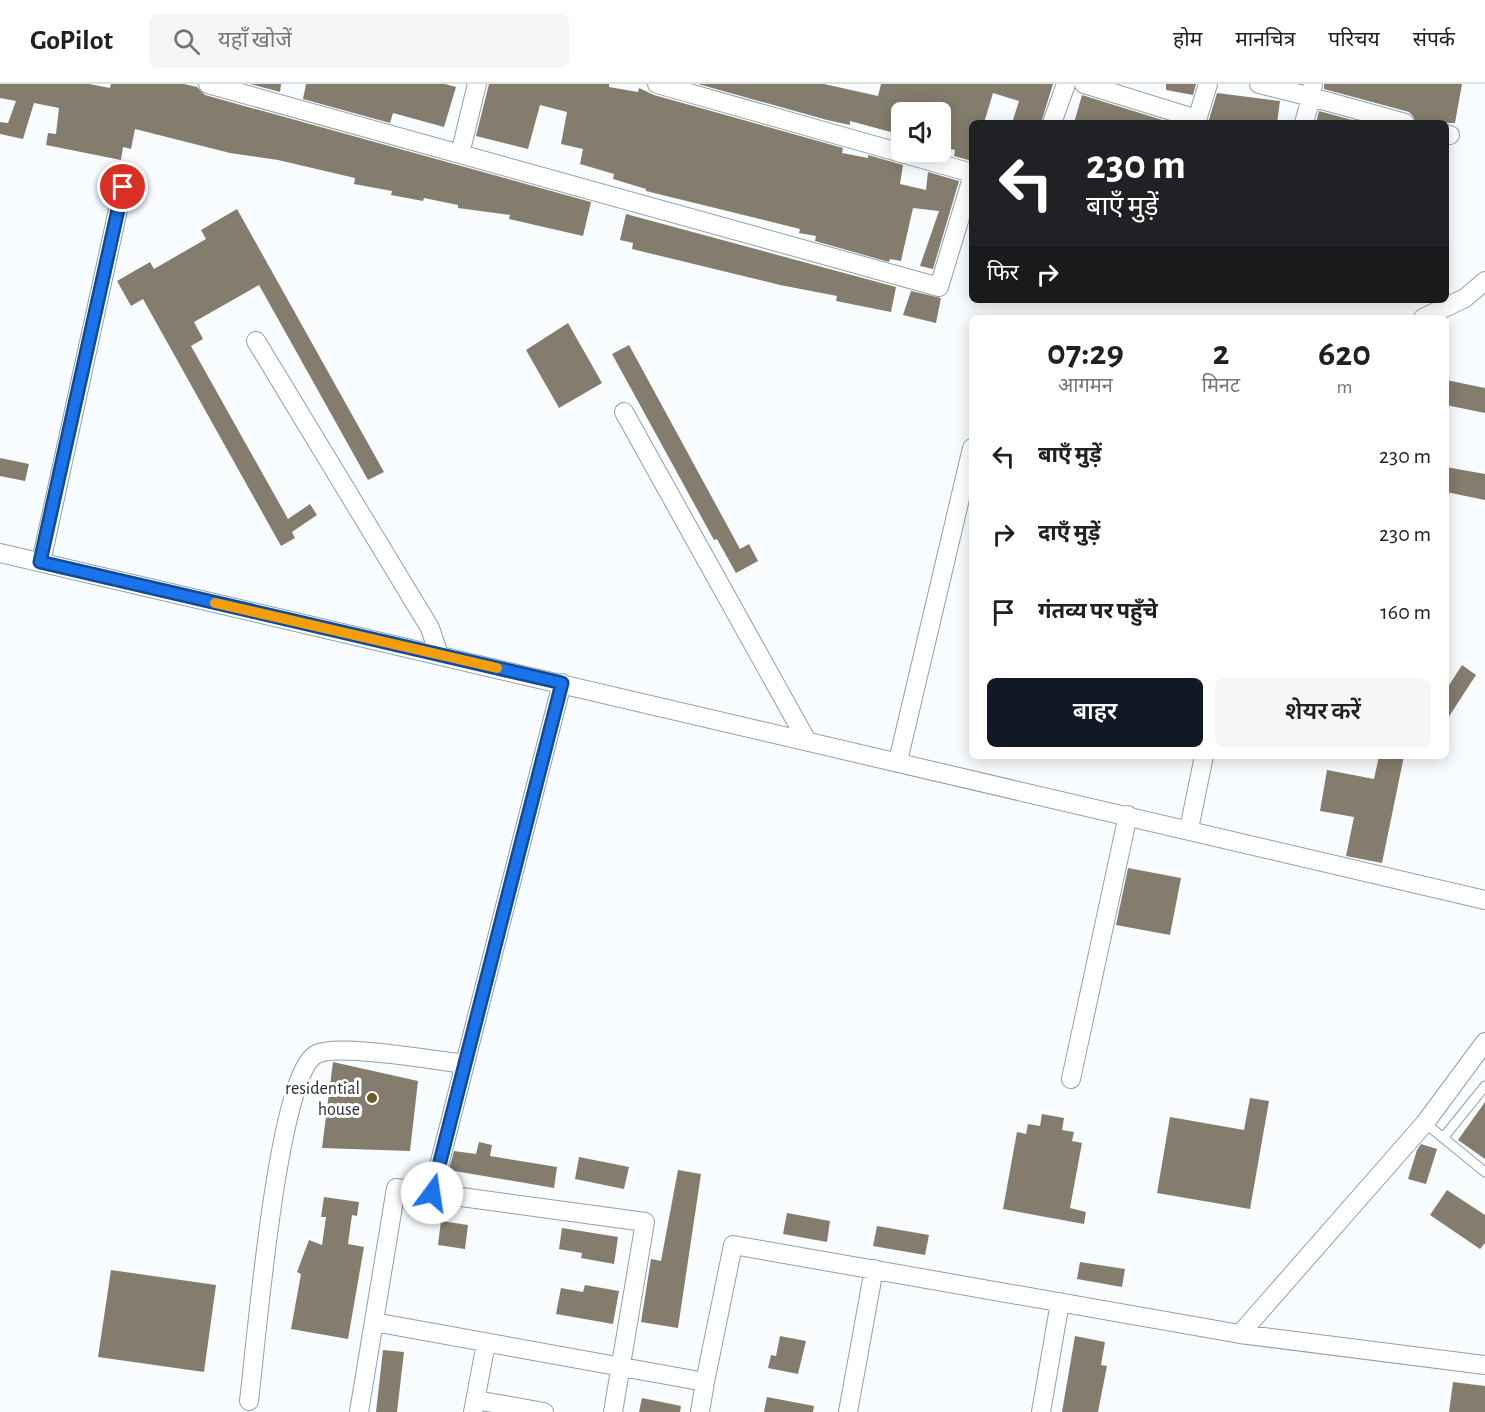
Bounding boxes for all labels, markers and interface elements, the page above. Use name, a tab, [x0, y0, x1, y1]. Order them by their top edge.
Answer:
search box	[149, 14, 569, 68]
icon: search	[170, 25, 203, 58]
text: GoPilot	[30, 27, 113, 55]
text: यहाँ खोजें	[218, 29, 292, 51]
text: होम	[1173, 29, 1202, 50]
text: मानचित्र	[1235, 29, 1295, 50]
text: परिचय	[1328, 29, 1380, 50]
text: संपर्क	[1413, 29, 1455, 50]
map controls	[891, 102, 951, 162]
button: sound	[891, 102, 951, 162]
icon: left	[987, 144, 1065, 222]
text: 230 m	[1086, 144, 1186, 186]
pin	[97, 161, 148, 212]
icon: arrive	[106, 170, 139, 203]
text: बाएँ मुड़ें	[1086, 193, 1158, 220]
icon: right	[1031, 258, 1064, 291]
text: फिर	[987, 262, 1019, 284]
text: 07:29	[1047, 335, 1124, 371]
text: 2	[1212, 335, 1229, 371]
text: 620	[1318, 336, 1371, 372]
text: आगमन	[1058, 376, 1113, 396]
text: मिनट	[1202, 376, 1240, 396]
text: m	[1337, 377, 1353, 397]
icon: left	[987, 440, 1020, 473]
text: बाएँ मुड़ें	[1038, 444, 1102, 466]
text: 230 m	[1379, 445, 1431, 467]
icon: right	[987, 518, 1020, 551]
text: दाएँ मुड़ें	[1038, 522, 1100, 544]
text: 230 m	[1379, 523, 1431, 545]
icon: arrive	[987, 596, 1020, 629]
text: गंतव्य पर पहुँचे	[1038, 600, 1158, 622]
text: 160 m	[1380, 601, 1431, 623]
button: बाहर	[987, 678, 1203, 747]
button: शेयर करें	[1215, 678, 1431, 747]
place label: residential house	[285, 1080, 360, 1119]
marker: residential house	[365, 1091, 379, 1105]
position arrow	[400, 1161, 464, 1225]

